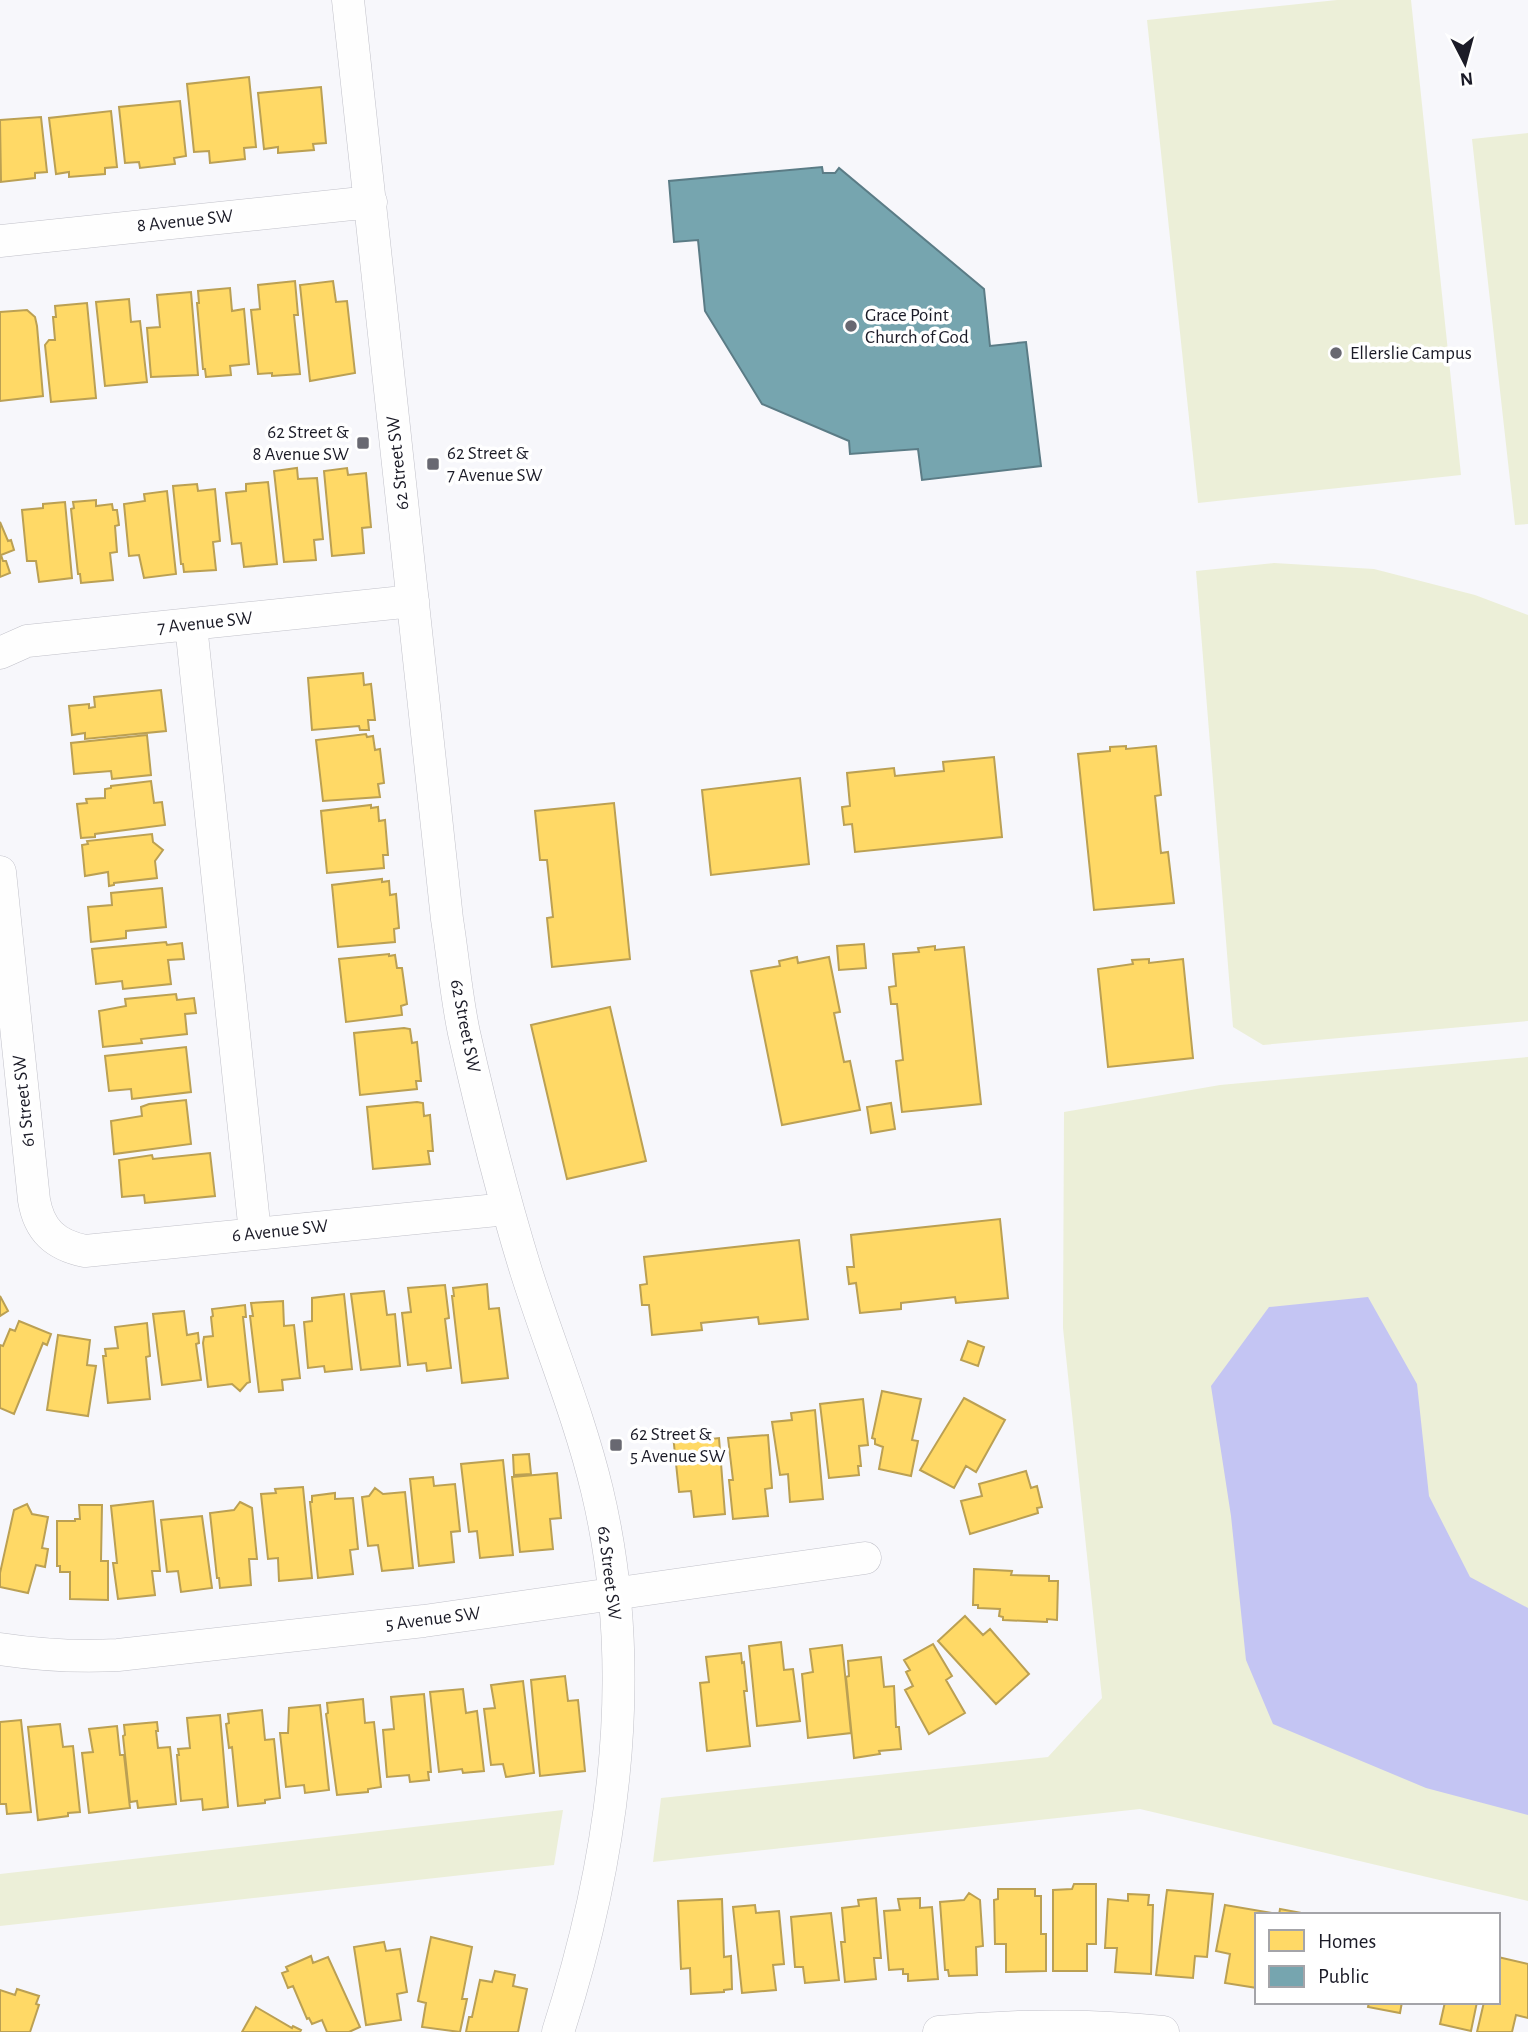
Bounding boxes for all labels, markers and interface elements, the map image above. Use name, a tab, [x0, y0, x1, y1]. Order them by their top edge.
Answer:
north arrow	[1430, 28, 1500, 98]
text: N	[1459, 68, 1474, 89]
street label: 8 Avenue SW	[136, 207, 234, 235]
place label: Grace Point Church of God	[865, 306, 969, 347]
marker: Grace Point Church of God	[843, 318, 859, 334]
place label: Ellerslie Campus	[1350, 344, 1472, 363]
marker: Ellerslie Campus	[1328, 345, 1344, 361]
street label: 62 Street SW	[384, 415, 412, 511]
place label: 62 Street & 8 Avenue SW	[252, 423, 349, 464]
marker: 62 Street & 8 Avenue SW	[355, 435, 371, 451]
place label: 62 Street & 7 Avenue SW	[447, 444, 543, 485]
marker: 62 Street & 7 Avenue SW	[425, 456, 441, 472]
street label: 7 Avenue SW	[157, 609, 254, 637]
street label: 62 Street SW	[447, 978, 483, 1074]
street label: 61 Street SW	[10, 1054, 38, 1148]
street label: 6 Avenue SW	[231, 1217, 329, 1245]
place label: 62 Street & 5 Avenue SW	[630, 1425, 726, 1466]
marker: 62 Street & 5 Avenue SW	[608, 1437, 624, 1453]
street label: 62 Street SW	[594, 1525, 624, 1621]
street label: 5 Avenue SW	[384, 1604, 482, 1634]
legend	[1255, 1913, 1500, 2004]
text: Homes	[1318, 1931, 1376, 1952]
text: Public	[1318, 1966, 1368, 1987]

